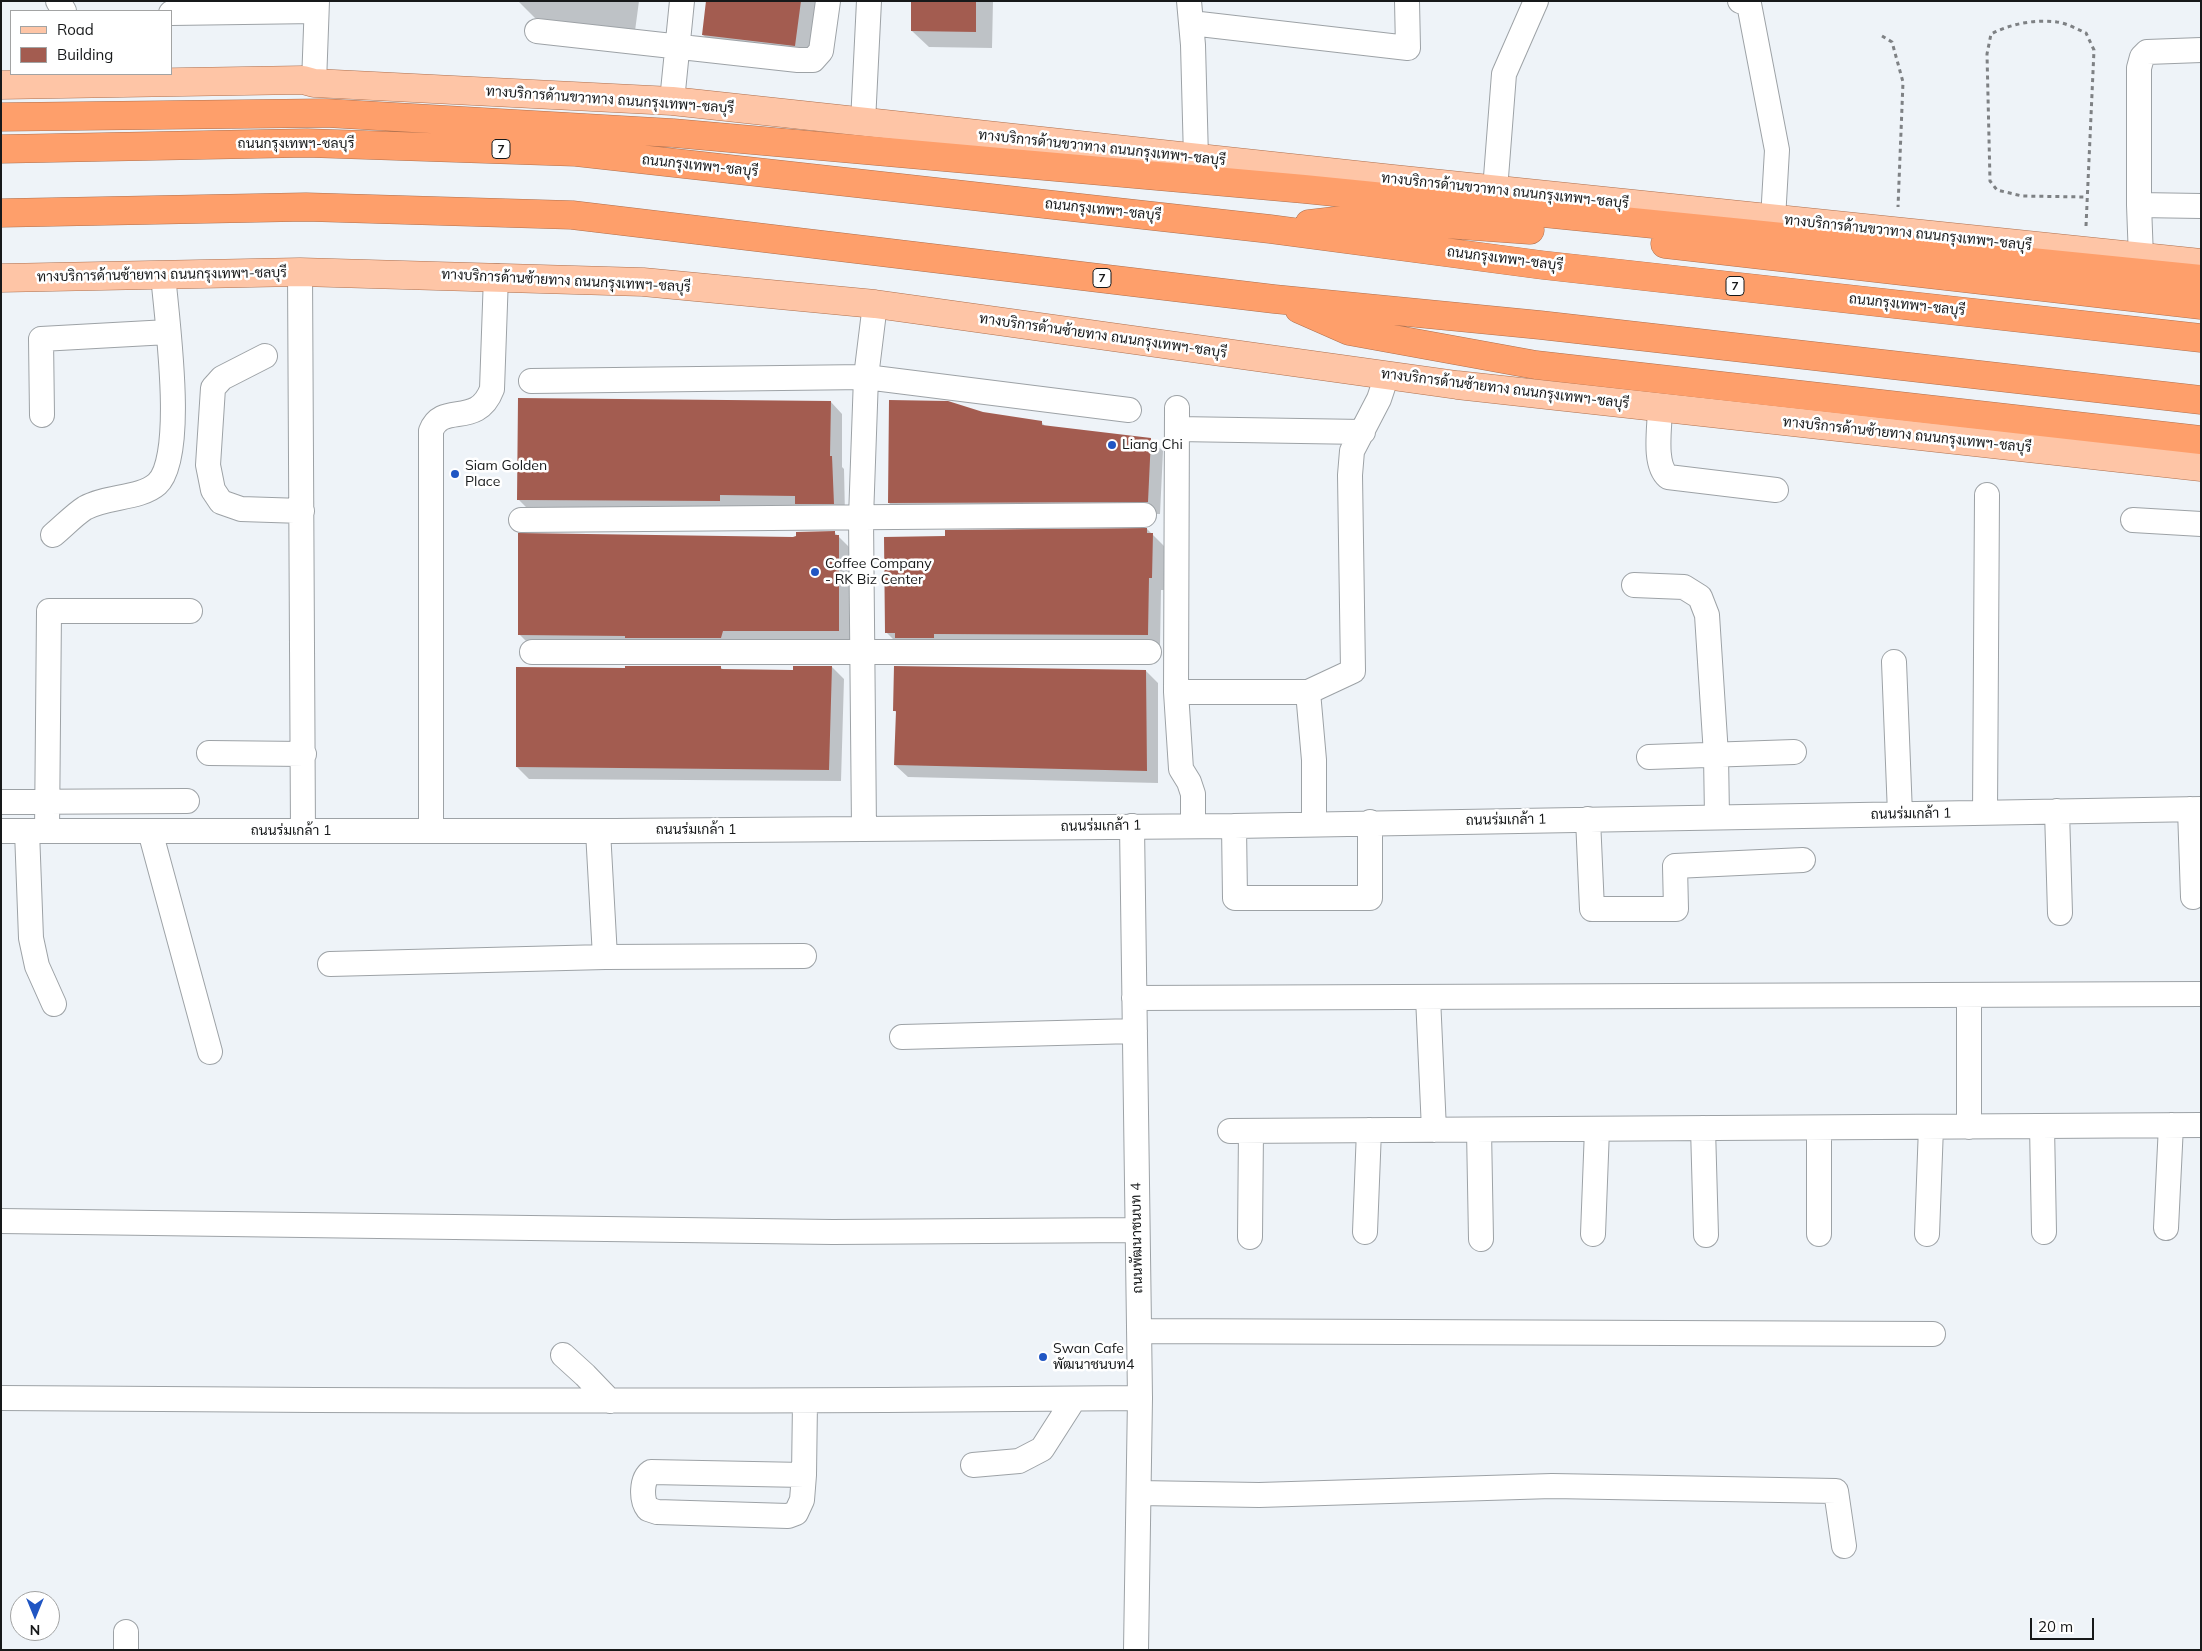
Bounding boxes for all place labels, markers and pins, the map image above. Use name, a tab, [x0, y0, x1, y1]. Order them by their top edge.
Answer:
place label: Liang Chi	[1122, 437, 1183, 453]
marker: Liang Chi	[1106, 439, 1118, 451]
place label: Siam Golden Place	[465, 458, 547, 491]
marker: Siam Golden Place	[449, 468, 461, 480]
place label: Coffee Company - RK Biz Center	[825, 556, 932, 588]
marker: Coffee Company - RK Biz Center	[809, 566, 821, 578]
place label: Swan Cafe พัฒนาชนบท4	[1053, 1341, 1134, 1374]
marker: Swan Cafe พัฒนาชนบท4	[1037, 1351, 1049, 1363]

